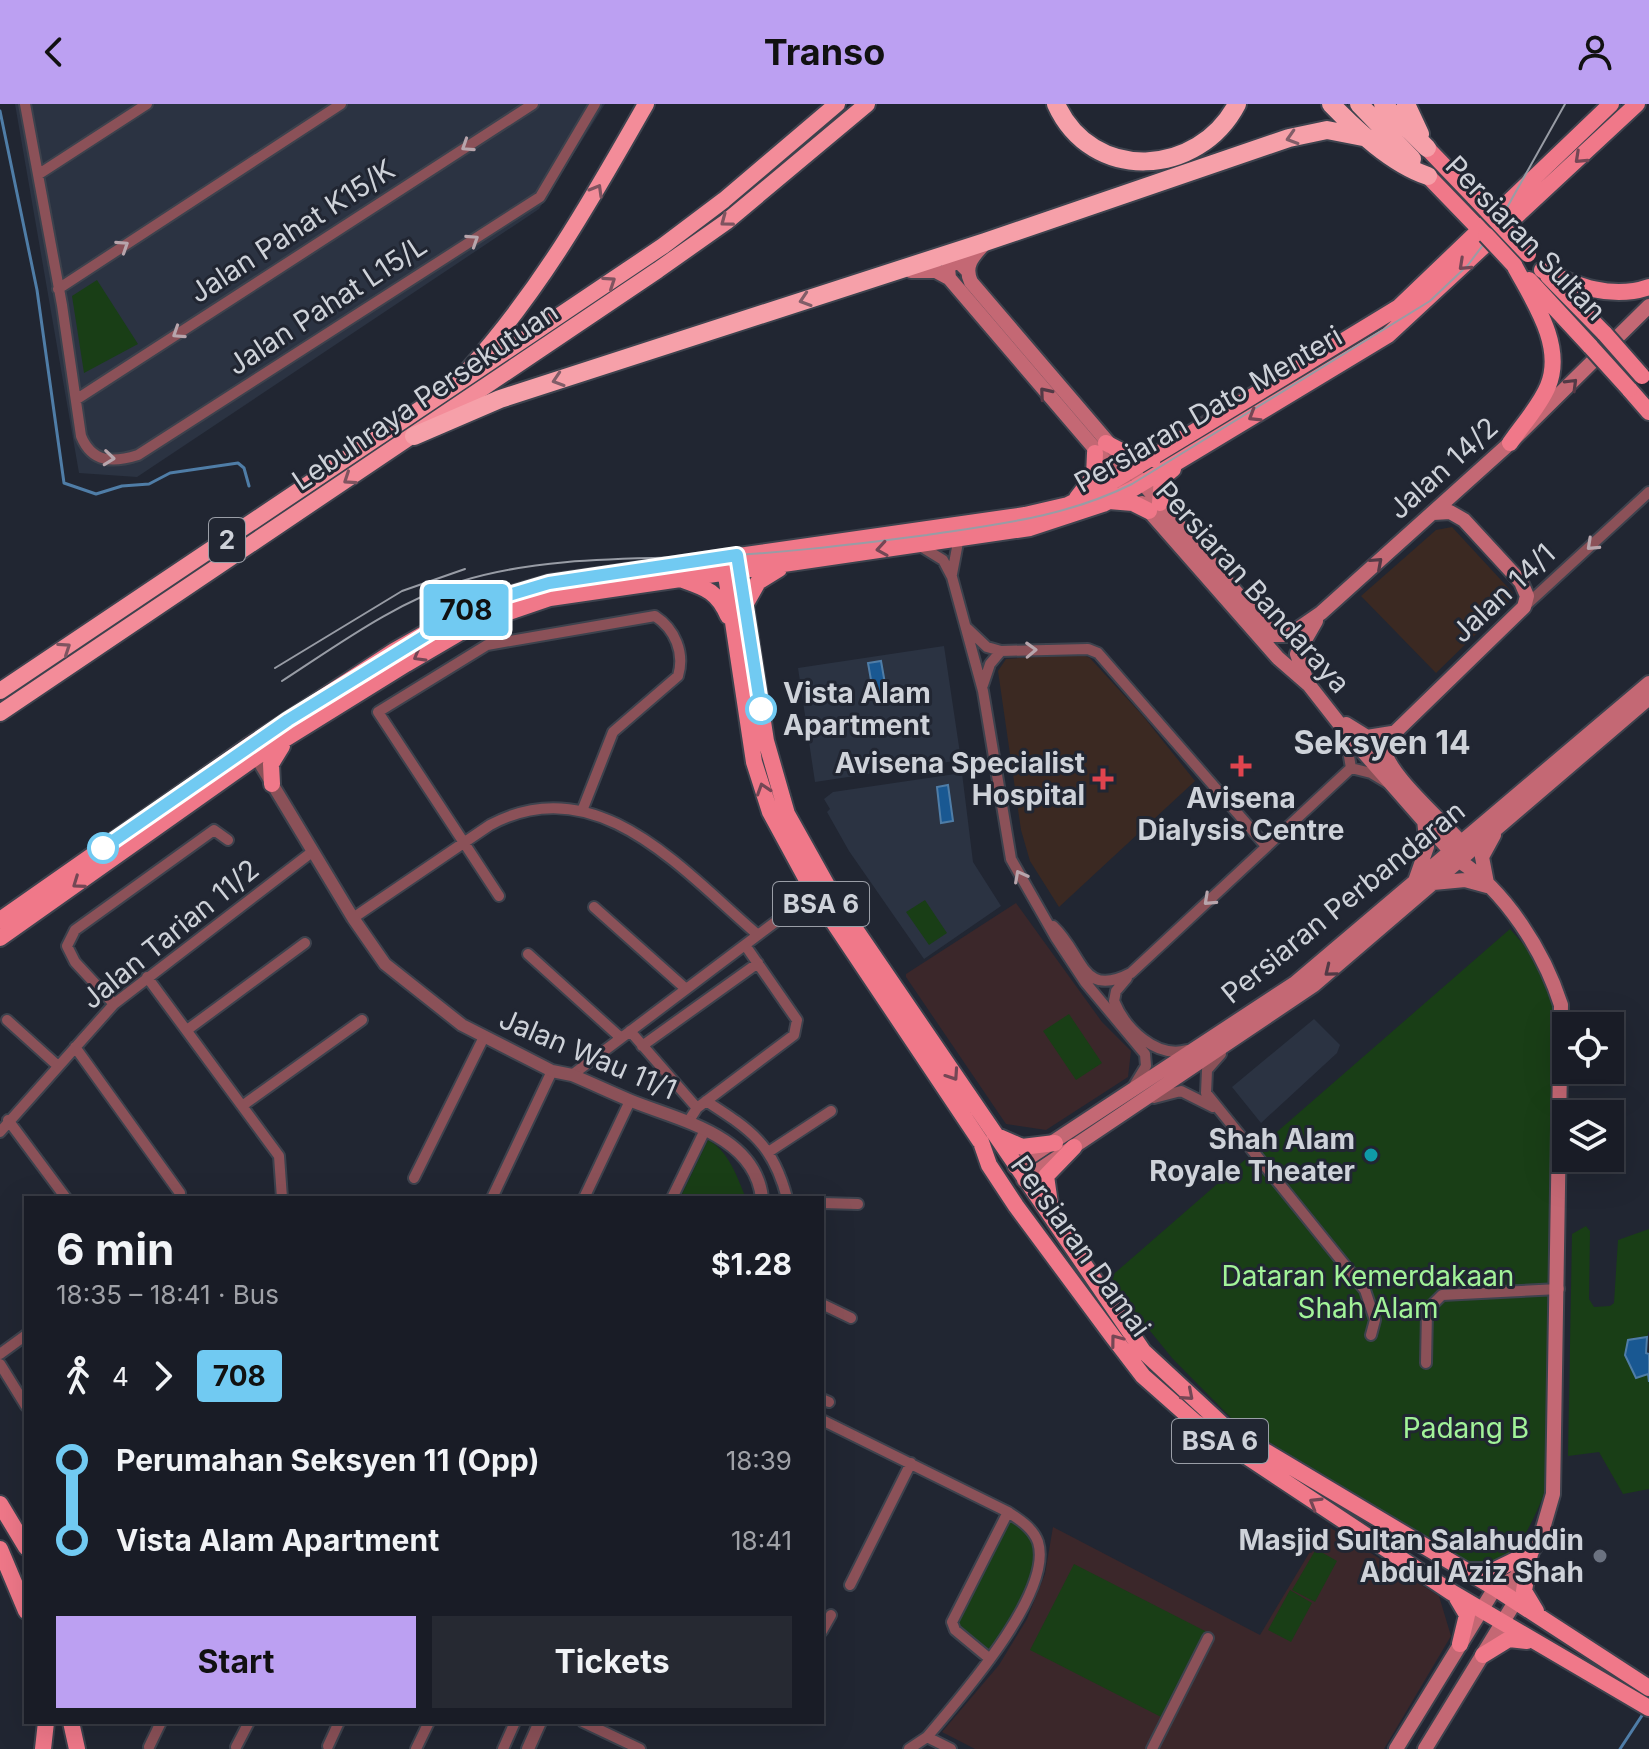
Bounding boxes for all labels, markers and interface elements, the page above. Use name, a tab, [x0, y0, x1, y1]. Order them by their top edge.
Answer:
icon: back	[32, 30, 76, 74]
text: Transo	[764, 30, 885, 74]
icon: person	[1573, 30, 1617, 74]
one-way arrow	[1285, 129, 1299, 145]
one-way arrow	[462, 137, 476, 152]
one-way arrow	[1575, 148, 1589, 163]
street label: Persiaran Sultan	[1439, 149, 1613, 327]
street label: Jalan Pahat K15/K	[183, 152, 401, 310]
one-way arrow	[587, 184, 603, 199]
one-way arrow	[720, 212, 735, 226]
street label: Jalan Pahat L15/L	[221, 228, 433, 382]
one-way arrow	[464, 235, 479, 250]
one-way arrow	[115, 241, 129, 256]
one-way arrow	[1459, 255, 1474, 269]
one-way arrow	[601, 276, 615, 291]
one-way arrow	[799, 291, 813, 307]
street label: Lebuhraya Persekutuan	[286, 294, 564, 498]
street label: Persiaran Dato Menteri	[1068, 318, 1348, 500]
one-way arrow	[173, 323, 187, 338]
one-way arrow	[552, 371, 565, 387]
one-way arrow	[1562, 379, 1577, 393]
one-way arrow	[1040, 388, 1055, 402]
one-way arrow	[1248, 406, 1263, 422]
street label: Jalan 14/2	[1381, 410, 1505, 526]
one-way arrow	[103, 450, 116, 467]
one-way arrow	[343, 470, 358, 485]
street label: Persiaran Bandaraya	[1149, 474, 1357, 700]
road number: 2	[209, 518, 245, 562]
street label: Jalan 14/1	[1444, 536, 1562, 650]
one-way arrow	[1586, 536, 1601, 550]
one-way arrow	[875, 539, 889, 556]
one-way arrow	[1367, 558, 1382, 573]
line badge: 708	[420, 584, 512, 636]
text: 708	[440, 593, 492, 627]
one-way arrow	[1025, 642, 1038, 659]
one-way arrow	[57, 643, 71, 658]
one-way arrow	[413, 646, 428, 662]
place label: Vista Alam Apartment	[783, 676, 931, 742]
marker: Vista Alam Apartment	[746, 694, 776, 724]
district label: Seksyen 14	[1293, 723, 1471, 762]
place label: Avisena Specialist Hospital	[835, 746, 1085, 812]
marker: Avisena Dialysis Centre	[1230, 755, 1252, 777]
marker: Avisena Specialist Hospital	[1092, 768, 1114, 790]
place label: Avisena Dialysis Centre	[1138, 781, 1344, 847]
one-way arrow	[756, 783, 772, 797]
street label: Persiaran Perbandaran	[1215, 793, 1471, 1011]
unlabelled marker	[88, 833, 118, 863]
street label: Jalan Tarian 11/2	[75, 852, 265, 1016]
one-way arrow	[1014, 870, 1029, 884]
one-way arrow	[72, 873, 87, 888]
road number: BSA 6	[773, 882, 869, 926]
one-way arrow	[1204, 890, 1218, 905]
one-way arrow	[1325, 961, 1339, 976]
street label: Jalan Wau 11/1	[494, 1001, 682, 1107]
map controls	[1552, 1012, 1624, 1172]
button: locate	[1552, 1012, 1624, 1084]
one-way arrow	[943, 1066, 958, 1080]
button: layers	[1552, 1100, 1624, 1172]
place label: Shah Alam Royale Theater	[1149, 1122, 1355, 1188]
marker: Shah Alam Royale Theater	[1362, 1146, 1380, 1164]
street label: Persiaran Damai	[1004, 1149, 1158, 1343]
text: 6 min	[56, 1222, 174, 1276]
text: $1.28	[711, 1246, 792, 1282]
park label: Dataran Kemerdakaan Shah Alam	[1222, 1259, 1514, 1325]
text: 18:35 – 18:41 · Bus	[56, 1279, 279, 1310]
one-way arrow	[1111, 1334, 1125, 1349]
icon: walk	[56, 1354, 100, 1398]
icon: forward	[141, 1354, 185, 1398]
text: 708	[213, 1359, 266, 1393]
text: 4	[112, 1361, 129, 1392]
one-way arrow	[1178, 1385, 1193, 1400]
park label: Padang B	[1403, 1411, 1529, 1445]
road number: BSA 6	[1172, 1419, 1268, 1463]
text: Perumahan Seksyen 11 (Opp)	[116, 1442, 540, 1478]
text: 18:39	[726, 1445, 792, 1476]
one-way arrow	[1310, 1497, 1324, 1513]
text: Vista Alam Apartment	[116, 1522, 439, 1558]
place label: Masjid Sultan Salahuddin Abdul Aziz Shah	[1238, 1523, 1584, 1589]
text: 18:41	[731, 1525, 792, 1556]
marker: Masjid Sultan Salahuddin Abdul Aziz Shah	[1591, 1547, 1609, 1565]
button: Start	[56, 1616, 416, 1708]
button: Tickets	[432, 1616, 792, 1708]

